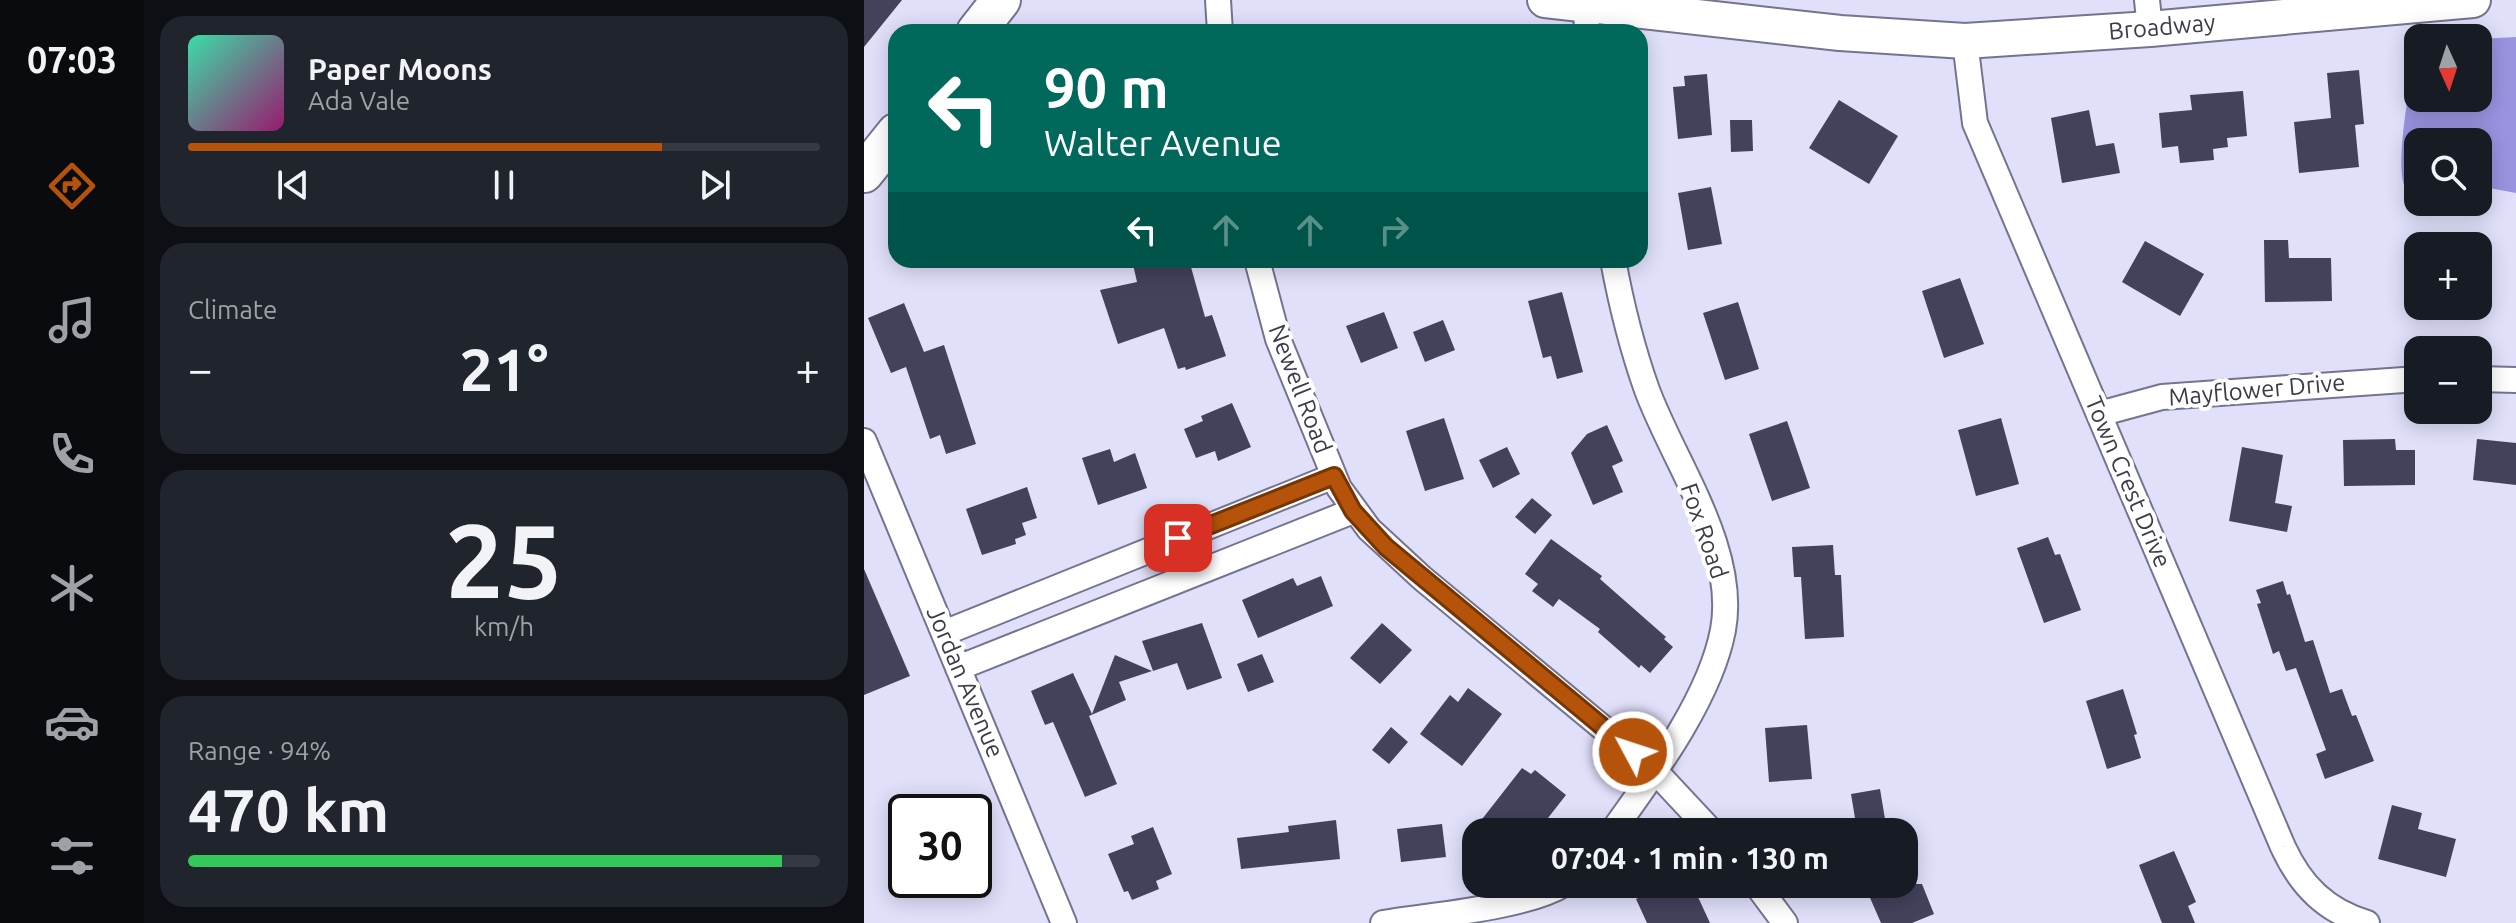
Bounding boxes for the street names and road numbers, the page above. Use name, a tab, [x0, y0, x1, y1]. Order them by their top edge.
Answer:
street label: Broadway	[2107, 8, 2217, 45]
street label: Newell Road	[1264, 321, 1337, 457]
street label: Mayflower Drive	[2167, 368, 2346, 411]
street label: Town Crest Drive	[2080, 392, 2177, 571]
street label: Fox Road	[1676, 479, 1733, 582]
street label: Jordan Avenue	[922, 602, 1009, 761]

